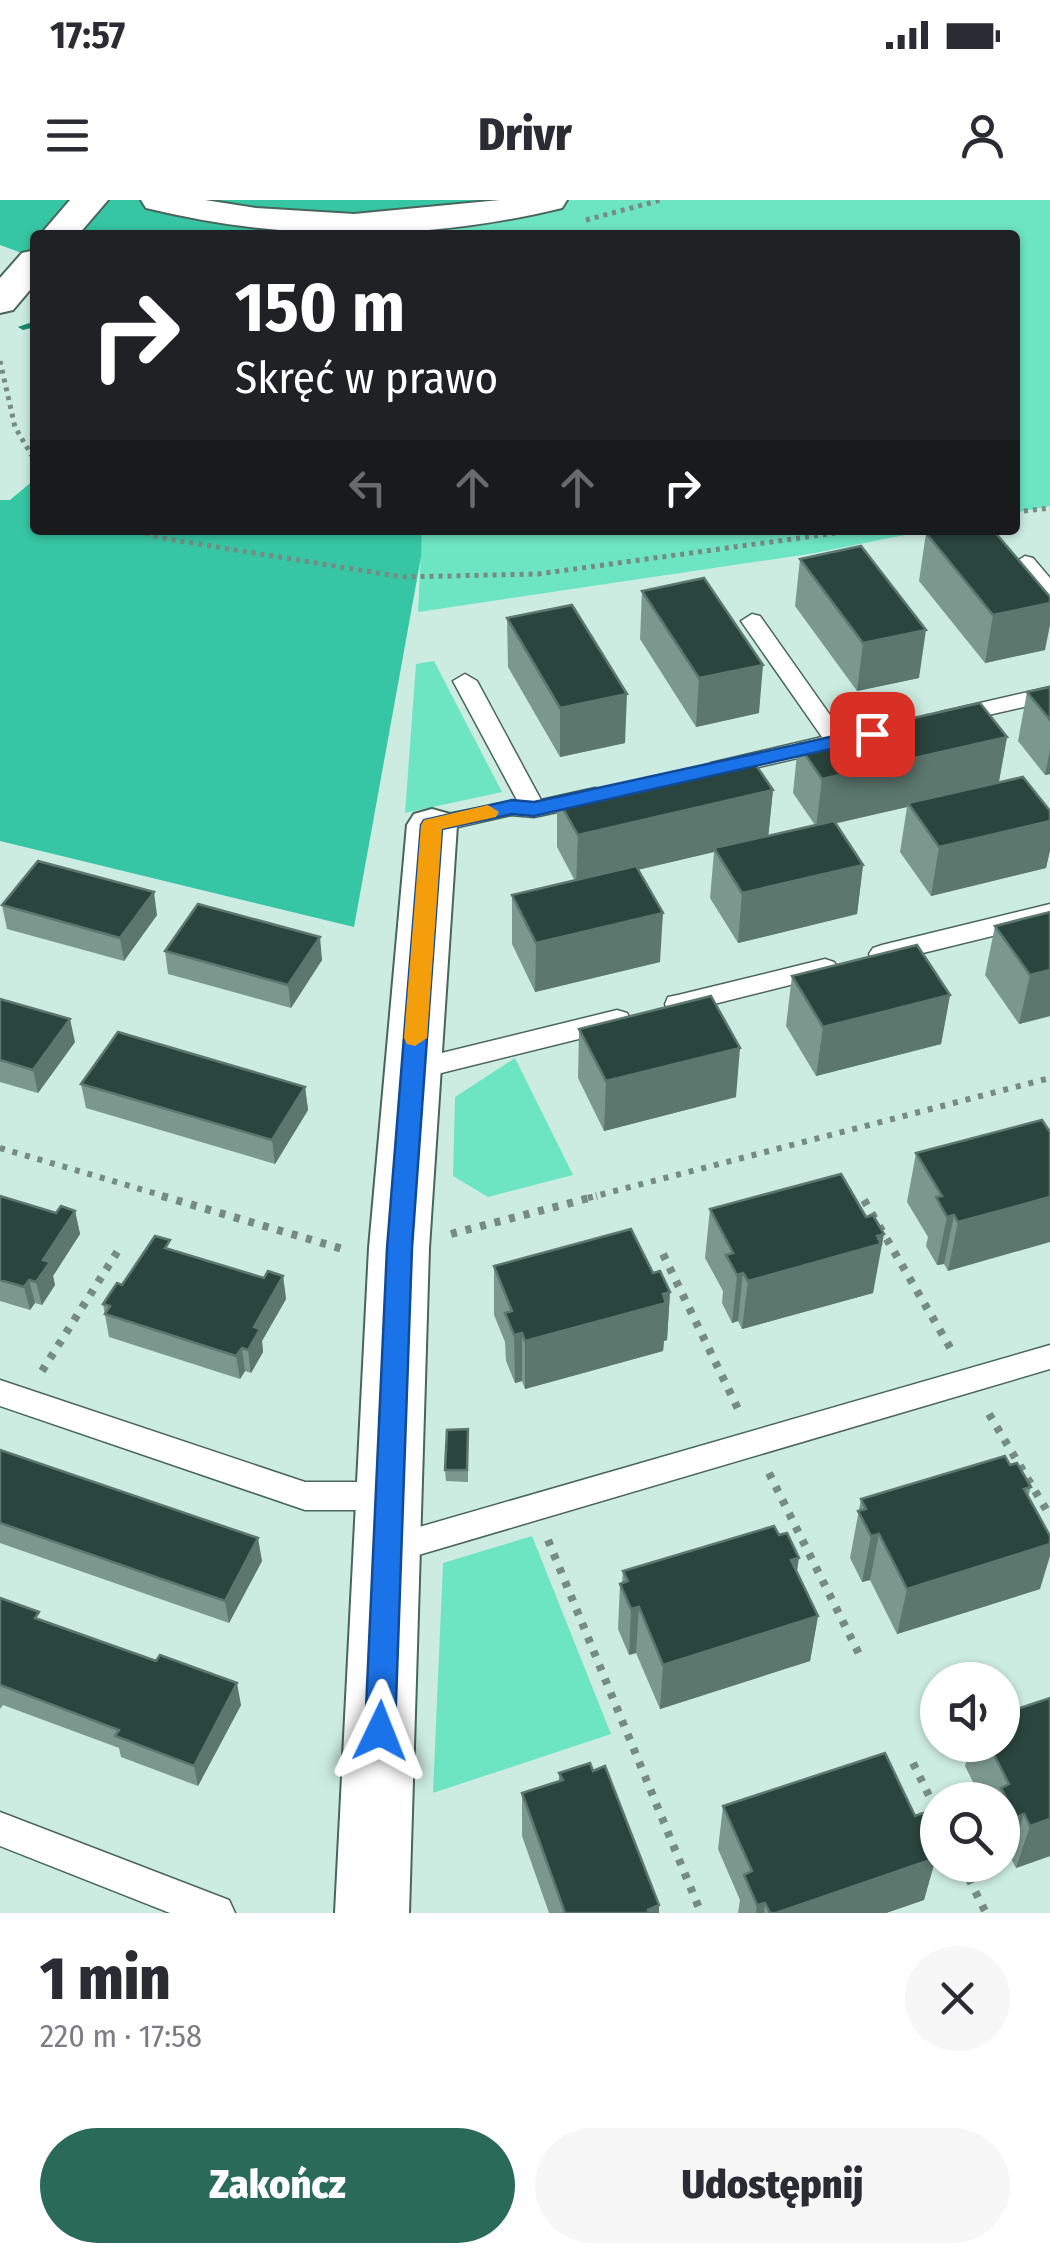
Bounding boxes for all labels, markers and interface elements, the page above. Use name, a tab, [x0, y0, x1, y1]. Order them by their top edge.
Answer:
text: 17:57	[50, 12, 125, 58]
icon: menu	[40, 108, 95, 163]
text: Drivr	[478, 108, 572, 162]
icon: person	[955, 108, 1010, 163]
text: 150 m	[235, 266, 405, 350]
icon: right	[70, 270, 200, 400]
text: Skręć w prawo	[235, 351, 498, 405]
icon: left	[340, 460, 395, 515]
icon: ahead	[445, 460, 500, 515]
icon: ahead	[550, 460, 605, 515]
icon: right	[655, 460, 710, 515]
pin	[830, 692, 915, 777]
icon: arrive	[845, 707, 900, 762]
map controls	[920, 1662, 1020, 1882]
button: sound	[920, 1662, 1020, 1762]
position arrow	[328, 1679, 432, 1783]
button: search	[920, 1782, 1020, 1882]
text: 1 min	[40, 1943, 171, 2015]
button: close	[905, 1946, 1010, 2051]
text: 220 m · 17:58	[40, 2017, 202, 2055]
button: Zakończ	[40, 2128, 515, 2243]
button: Udostępnij	[535, 2128, 1010, 2243]

